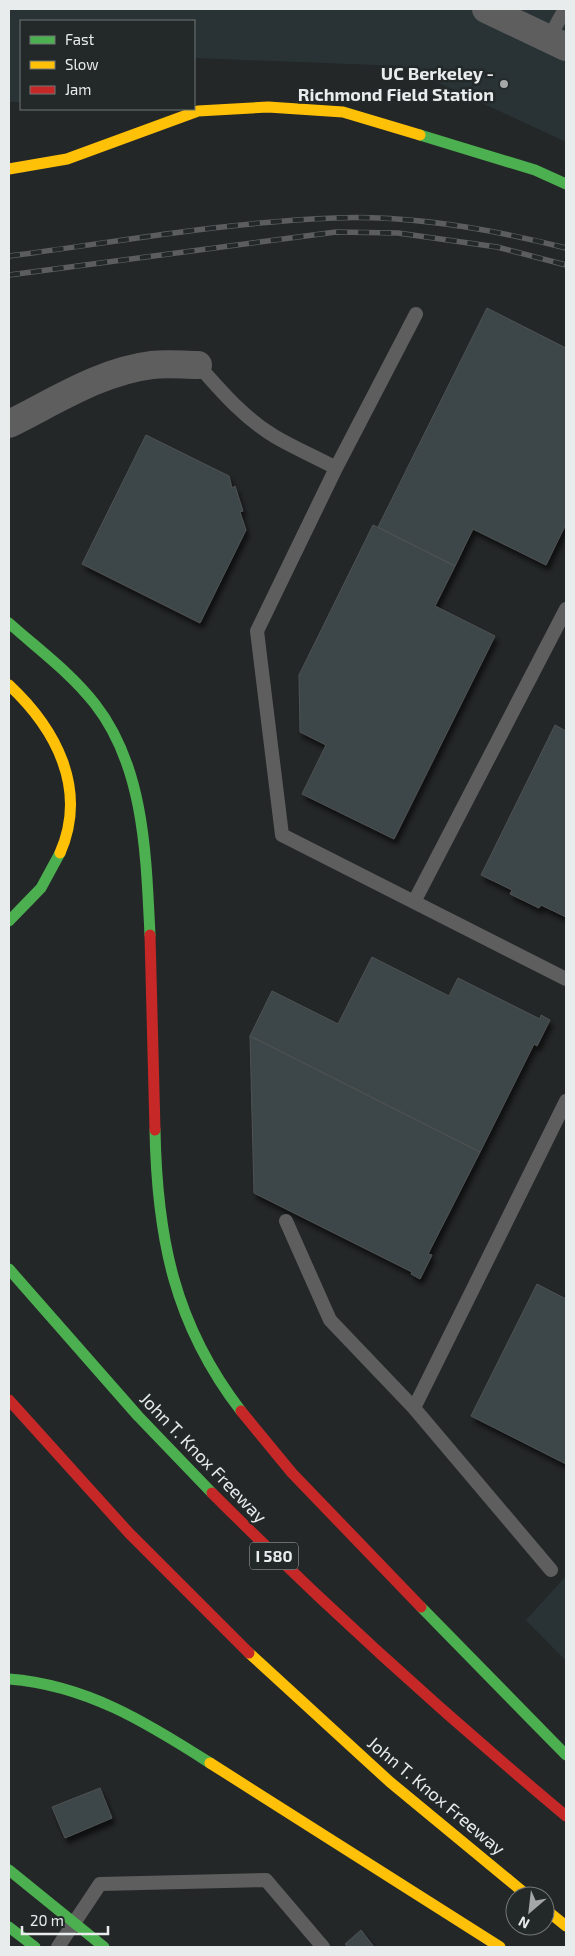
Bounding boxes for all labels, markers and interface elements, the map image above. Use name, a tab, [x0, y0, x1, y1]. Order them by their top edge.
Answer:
legend	[20, 20, 195, 110]
text: Fast	[65, 30, 95, 48]
text: Slow	[65, 55, 99, 73]
place label: UC Berkeley - Richmond Field Station	[298, 62, 494, 105]
marker: UC Berkeley - Richmond Field Station	[498, 78, 510, 90]
text: Jam	[65, 80, 91, 98]
street label: John T. Knox Freeway	[136, 1387, 272, 1527]
road number: I 580	[250, 1542, 298, 1570]
street label: John T. Knox Freeway	[363, 1731, 510, 1860]
north arrow	[505, 1886, 555, 1936]
scale bar	[22, 1904, 109, 1936]
text: 20 m	[30, 1911, 64, 1929]
text: N	[515, 1913, 532, 1933]

